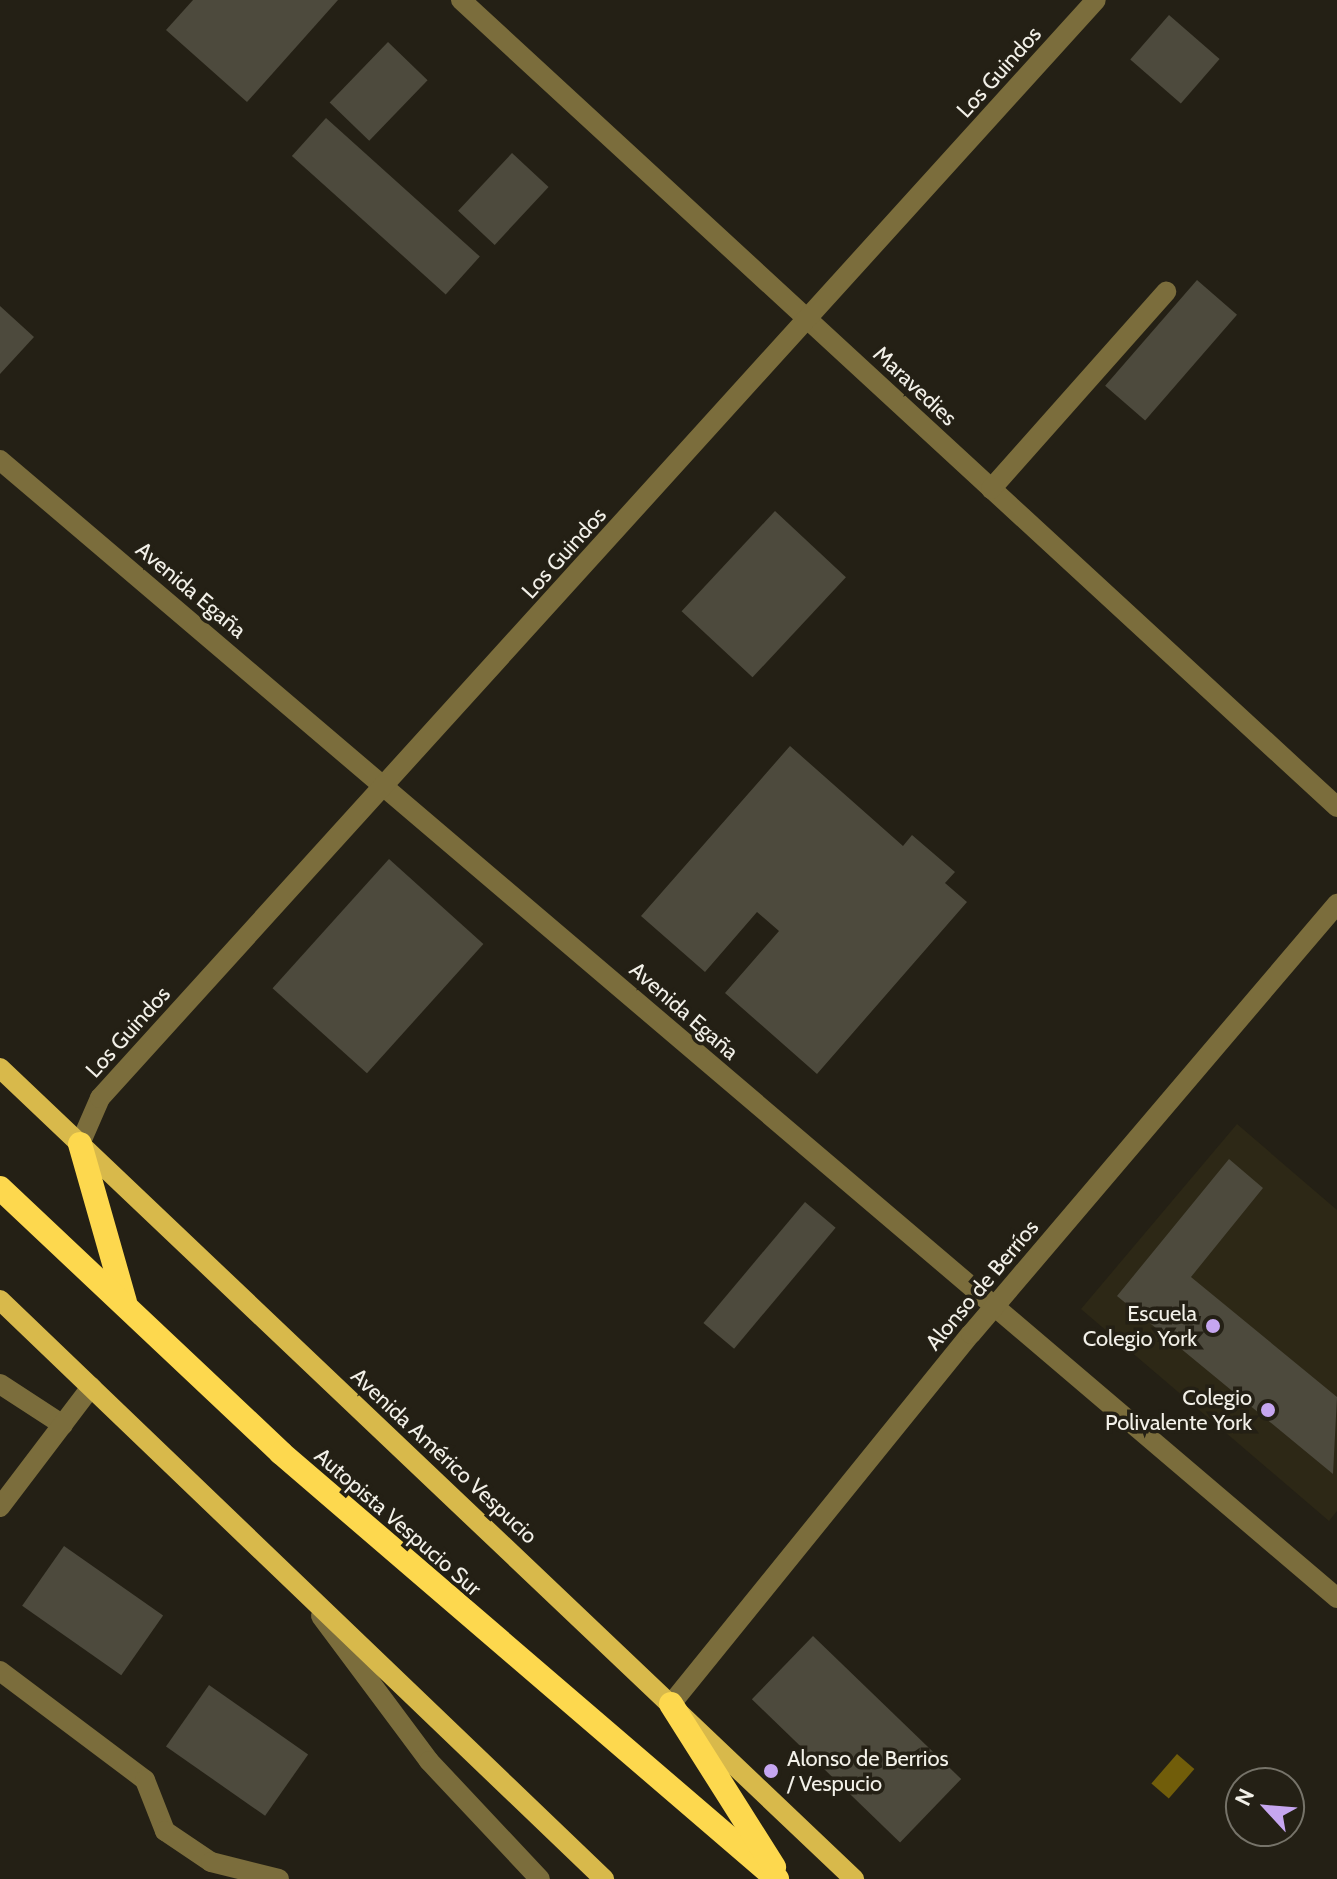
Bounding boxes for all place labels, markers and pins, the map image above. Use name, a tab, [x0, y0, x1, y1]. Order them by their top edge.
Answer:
place label: Escuela Colegio York	[1083, 1300, 1197, 1352]
marker: Escuela Colegio York	[1204, 1317, 1222, 1335]
place label: Colegio Polivalente York	[1105, 1384, 1252, 1436]
marker: Colegio Polivalente York	[1259, 1401, 1277, 1419]
place label: Alonso de Berrios / Vespucio	[787, 1745, 949, 1796]
marker: Alonso de Berrios / Vespucio	[762, 1762, 780, 1780]

